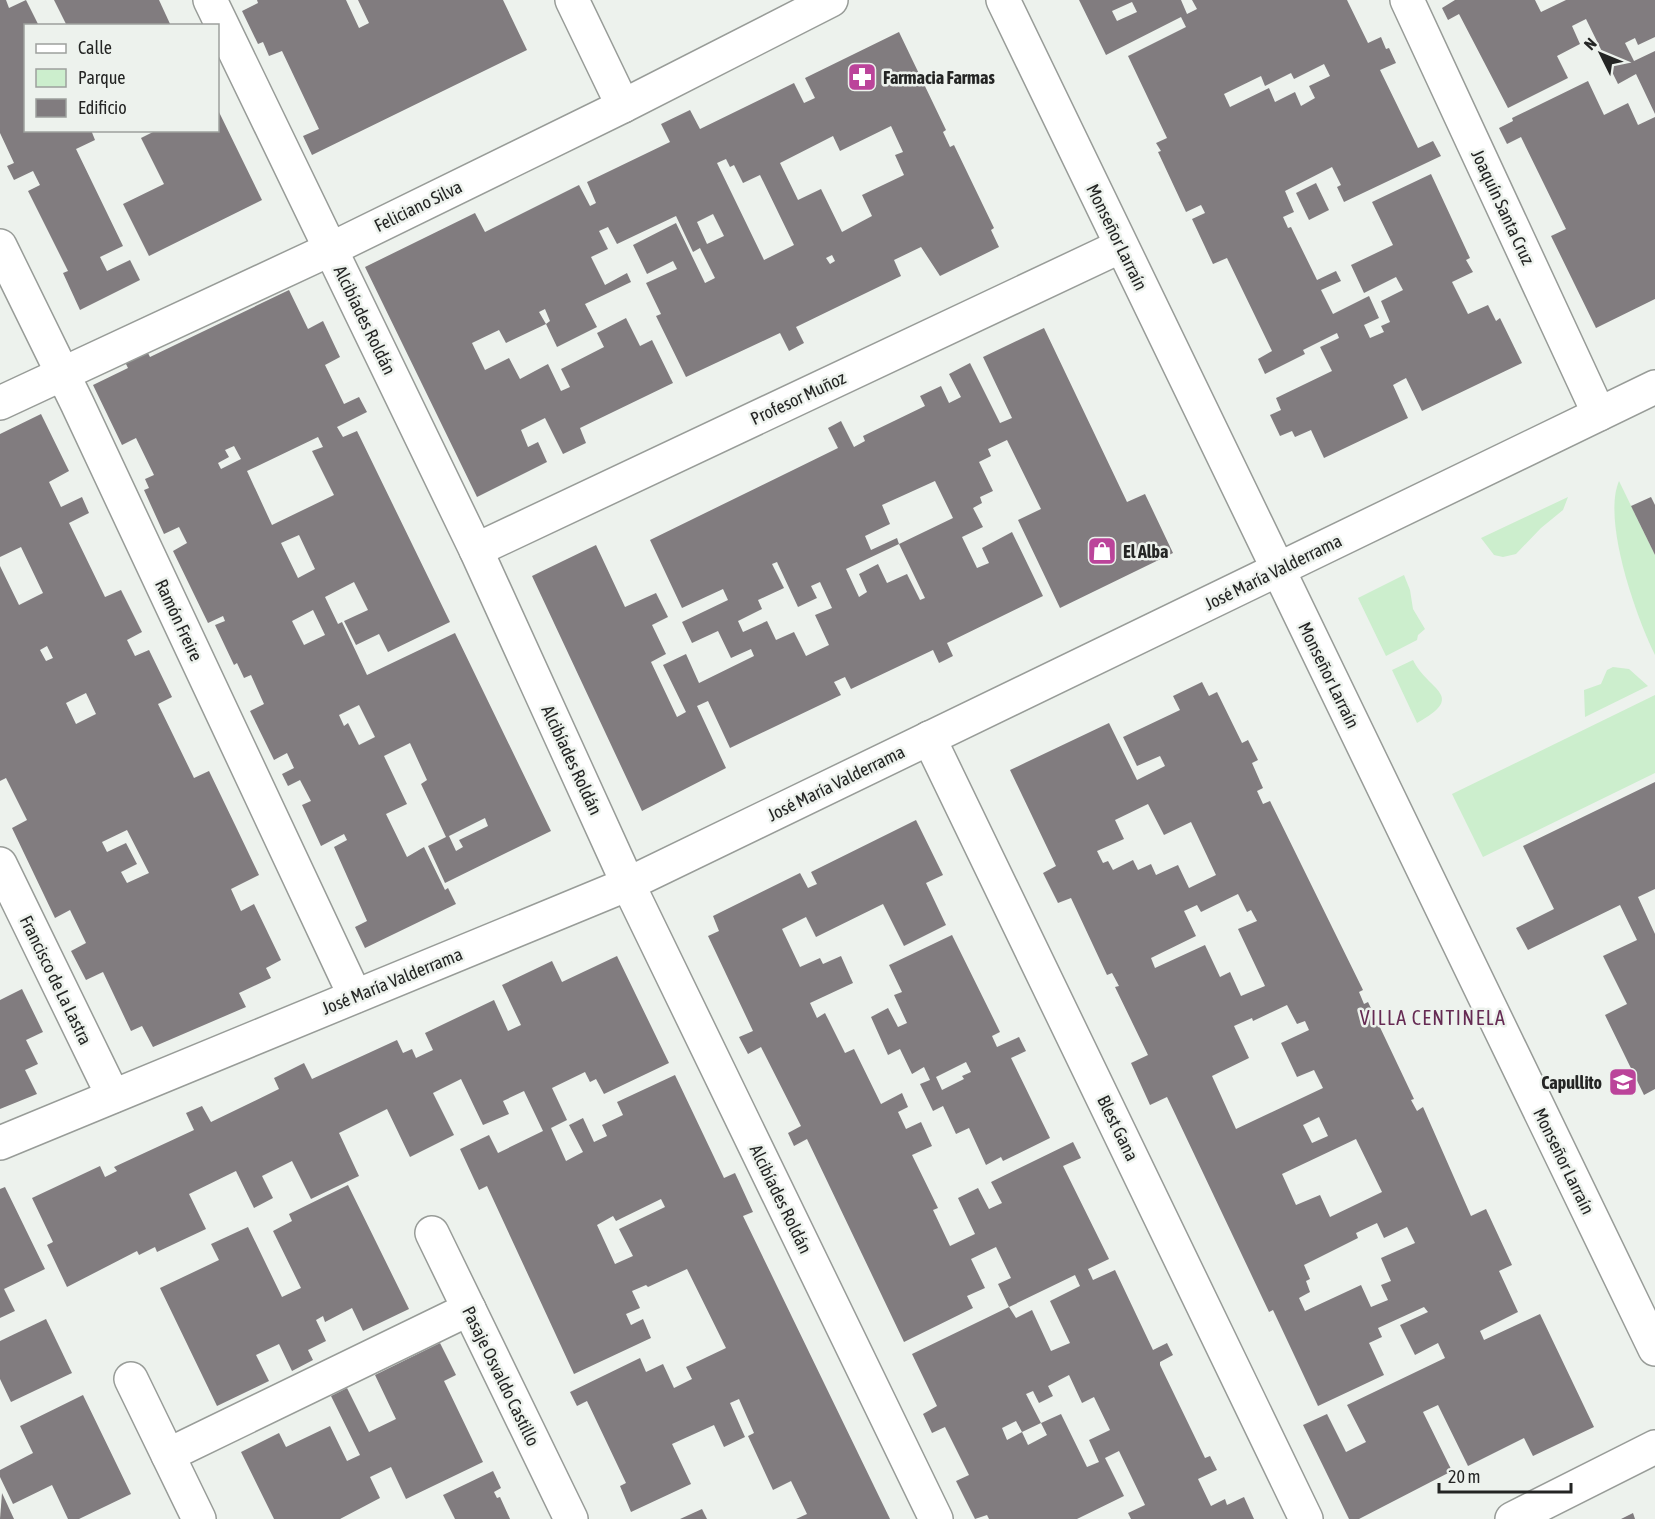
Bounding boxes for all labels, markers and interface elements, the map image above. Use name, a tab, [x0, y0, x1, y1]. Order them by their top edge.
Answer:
legend	[24, 24, 219, 132]
north arrow	[1571, 24, 1631, 84]
text: N	[1580, 34, 1600, 53]
text: Calle	[78, 37, 112, 58]
pharmacy icon: Farmacia Farmas	[846, 61, 878, 93]
text: Parque	[78, 67, 126, 88]
place label: Farmacia Farmas	[883, 67, 995, 88]
text: Edificio	[78, 97, 127, 118]
street label: Joaquín Santa Cruz	[1467, 146, 1539, 268]
street label: Feliciano Silva	[371, 176, 465, 236]
street label: Monseñor Larraín	[1082, 180, 1152, 294]
street label: Alcibíades Roldán	[330, 262, 400, 378]
street label: Profesor Muñoz	[747, 367, 849, 429]
street label: José María Valderrama	[1201, 530, 1345, 614]
shop icon: El Alba	[1086, 535, 1118, 567]
place label: El Alba	[1123, 541, 1168, 562]
street label: Ramón Freire	[151, 576, 207, 664]
street label: Monseñor Larraín	[1294, 618, 1364, 732]
street label: Alcibíades Roldán	[537, 702, 607, 818]
street label: José María Valderrama	[764, 741, 908, 825]
street label: Francisco de La Lastra	[16, 912, 96, 1048]
street label: José María Valderrama	[319, 943, 465, 1019]
district label: VILLA CENTINELA	[1360, 1006, 1506, 1029]
school or university icon: Capullito	[1607, 1066, 1639, 1098]
place label: Capullito	[1541, 1072, 1602, 1093]
street label: Blest Gana	[1093, 1092, 1143, 1164]
street label: Monseñor Larraín	[1529, 1104, 1599, 1218]
street label: Alcibíades Roldán	[746, 1141, 816, 1257]
street label: Pasaje Osvaldo Castillo	[458, 1303, 544, 1449]
scale bar	[1439, 1456, 1571, 1494]
text: 20 m	[1448, 1466, 1480, 1487]

